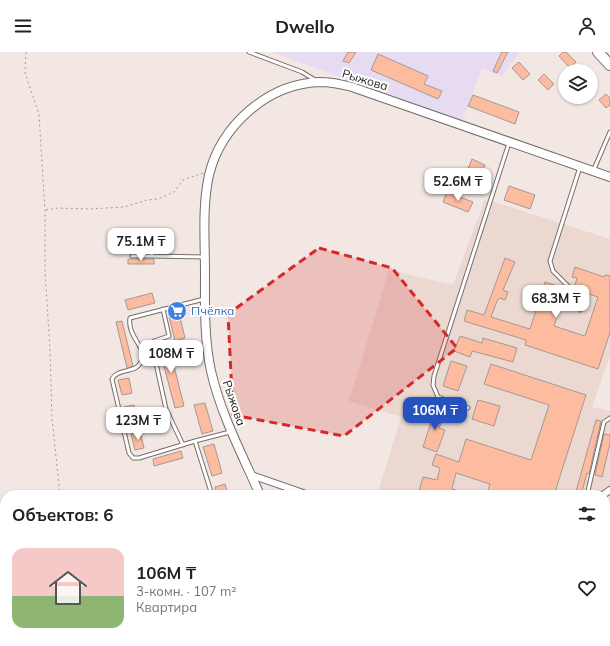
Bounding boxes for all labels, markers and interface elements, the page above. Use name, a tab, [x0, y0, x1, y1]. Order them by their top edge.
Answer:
icon: menu	[12, 15, 34, 37]
text: Dwello	[275, 15, 335, 38]
icon: person	[576, 15, 598, 37]
map controls	[558, 64, 598, 104]
button: layers	[558, 64, 598, 104]
street label: Рыжова	[340, 65, 390, 94]
pin: 52.6M ₸	[421, 168, 495, 202]
text: 52.6M ₸	[433, 173, 483, 189]
pin: 75.1M ₸	[104, 228, 178, 262]
text: 75.1M ₸	[116, 233, 166, 249]
pin: 68.3M ₸	[519, 285, 593, 319]
text: 68.3M ₸	[531, 290, 581, 306]
supermarket icon: Пчёлка	[166, 300, 188, 322]
place label: Пчёлка	[191, 303, 234, 318]
pin: 108M ₸	[138, 340, 204, 374]
text: 108M ₸	[148, 345, 194, 361]
street label: Рыжова	[220, 378, 249, 428]
pin: 106M ₸	[402, 397, 468, 431]
text: 106M ₸	[412, 402, 458, 418]
pin: 123M ₸	[105, 407, 171, 441]
text: 123M ₸	[115, 412, 161, 428]
icon: filters	[576, 503, 598, 525]
text: Объектов: 6	[12, 504, 113, 525]
text: 106M ₸	[136, 562, 196, 583]
icon: home	[44, 564, 92, 612]
icon: heart	[576, 577, 598, 599]
text: 3-комн. · 107 m²	[136, 583, 236, 599]
text: Квартира	[136, 599, 197, 615]

